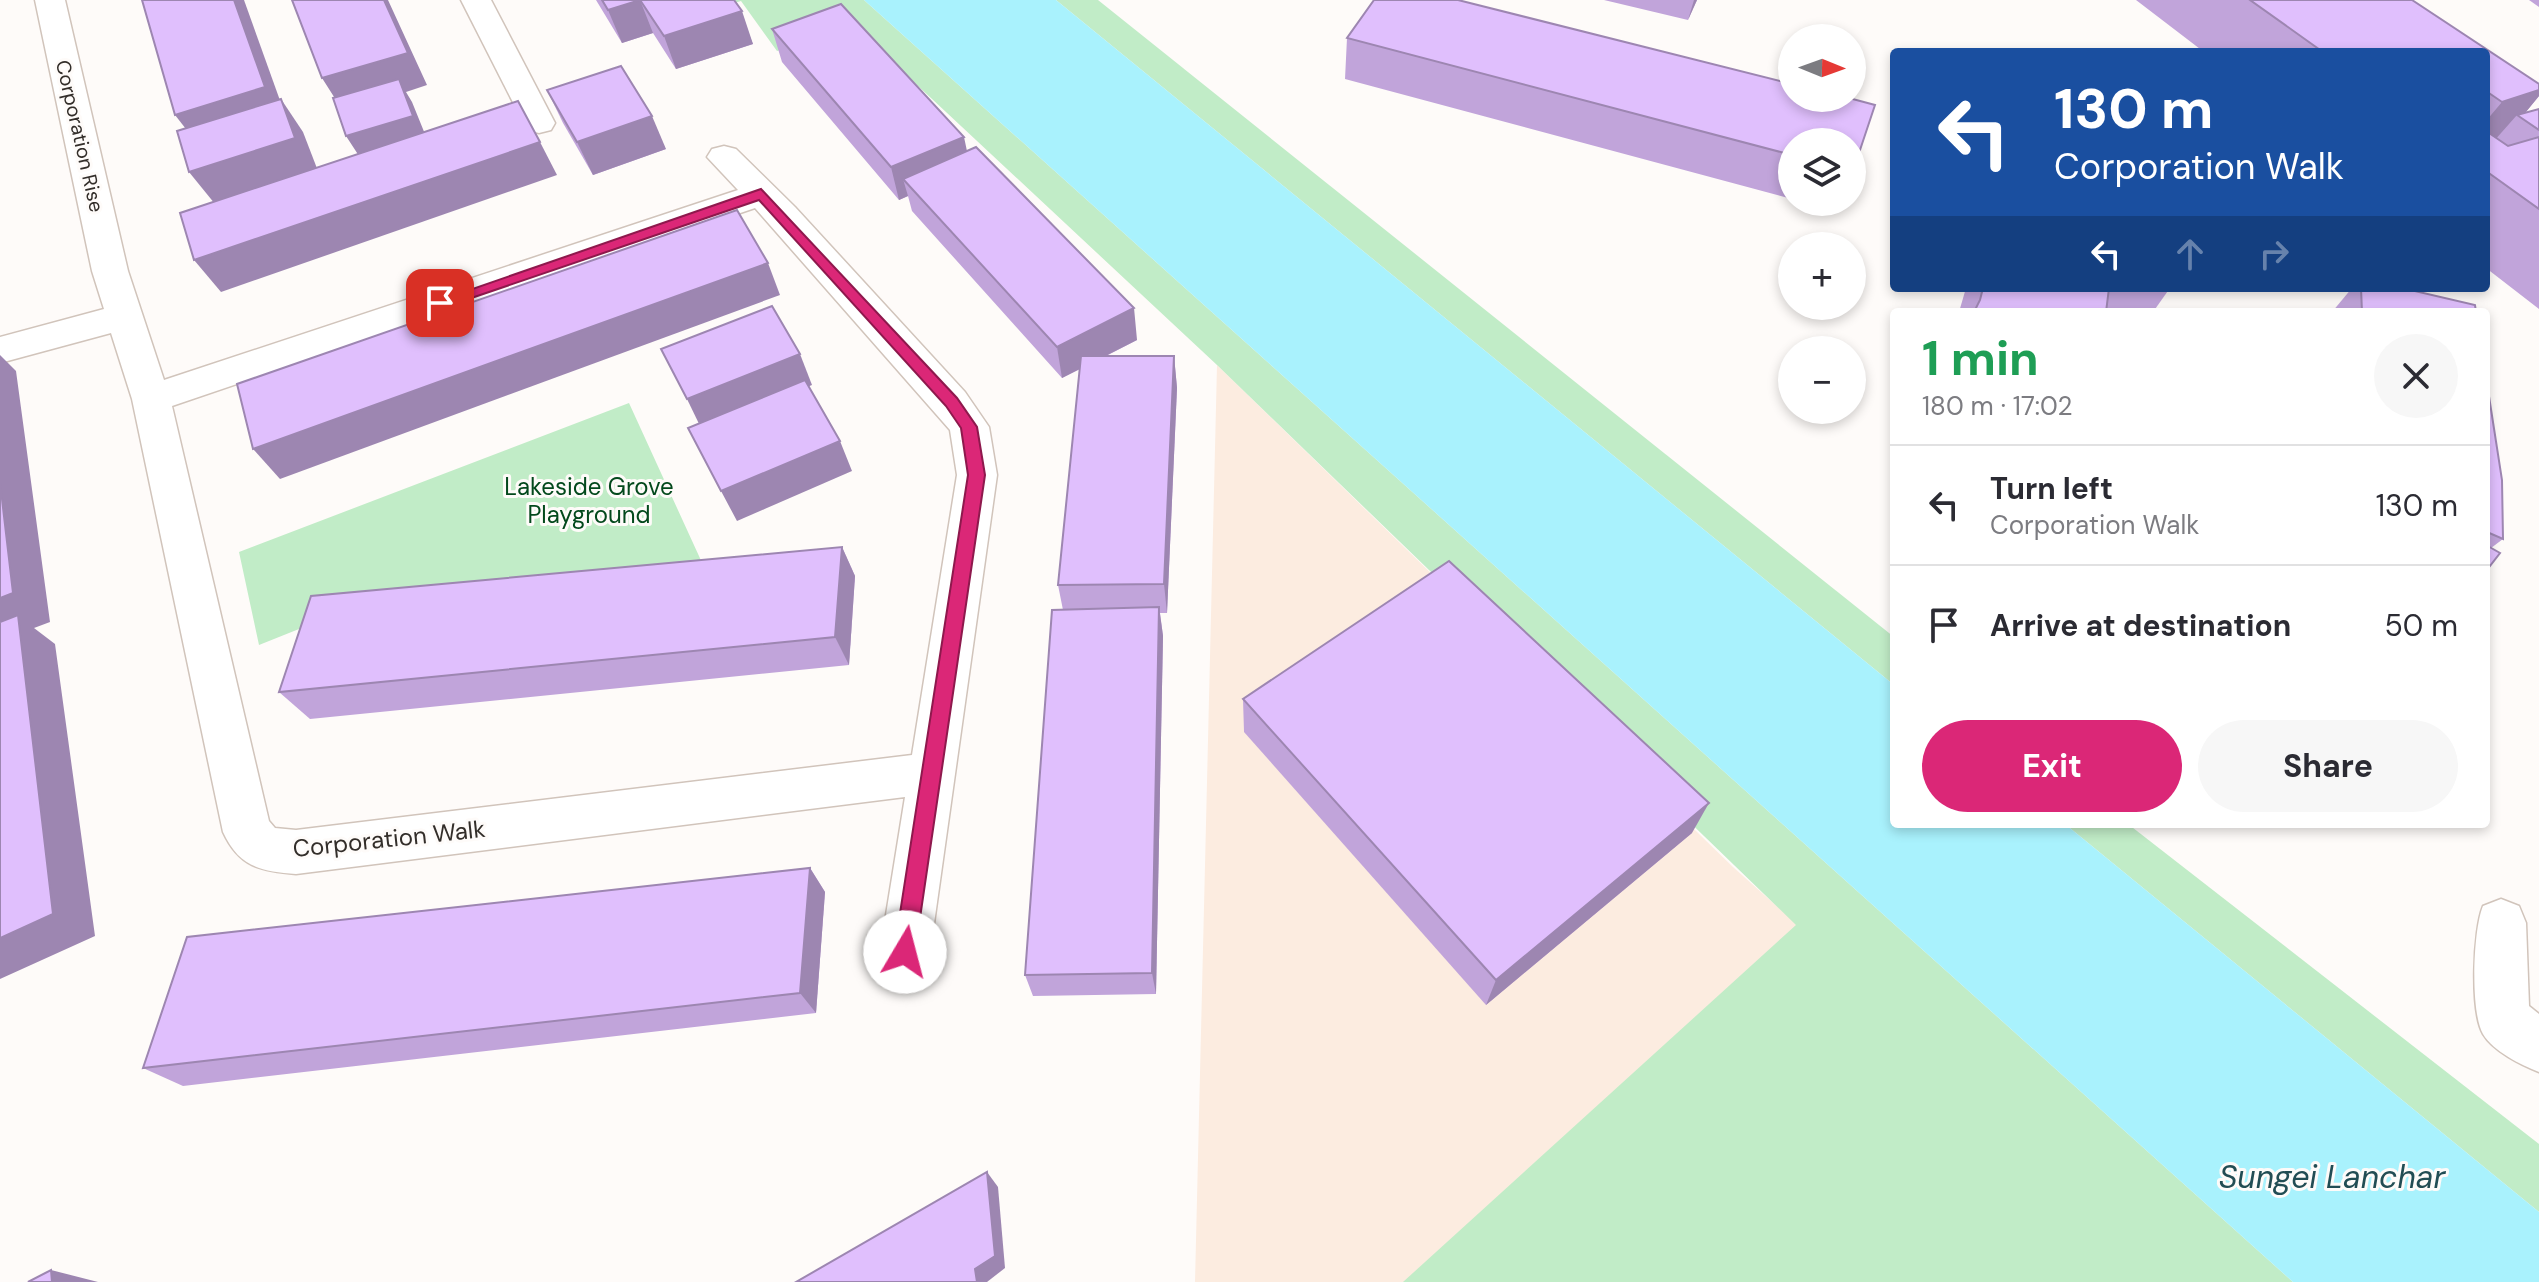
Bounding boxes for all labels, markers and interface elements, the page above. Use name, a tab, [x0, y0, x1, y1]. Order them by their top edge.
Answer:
north arrow	[1778, 24, 1866, 112]
map controls	[1778, 24, 1866, 424]
street label: Corporation Rise	[50, 57, 110, 215]
text: 130 m	[2054, 72, 2213, 145]
icon: left	[1922, 80, 2026, 184]
button: layers	[1778, 128, 1866, 216]
text: Corporation Walk	[2054, 143, 2344, 190]
button: +	[1778, 232, 1866, 320]
icon: left	[2084, 232, 2128, 276]
icon: ahead	[2168, 232, 2212, 276]
icon: right	[2252, 232, 2296, 276]
pin	[406, 269, 474, 337]
icon: arrive	[418, 281, 462, 325]
text: 1 min	[1922, 327, 2039, 390]
button: close	[2374, 334, 2458, 418]
button: −	[1778, 336, 1866, 424]
text: 180 m · 17:02	[1922, 389, 2073, 423]
text: Turn left	[1990, 469, 2113, 508]
park label: Lakeside Grove Playground	[504, 471, 674, 530]
icon: left	[1922, 483, 1966, 527]
text: 130 m	[2376, 486, 2458, 525]
text: Corporation Walk	[1990, 508, 2199, 542]
icon: arrive	[1922, 603, 1966, 647]
text: Arrive at destination	[1990, 606, 2291, 645]
text: 50 m	[2384, 606, 2458, 645]
button: Exit	[1922, 720, 2182, 812]
button: Share	[2198, 720, 2458, 812]
street label: Corporation Walk	[291, 813, 487, 864]
position arrow	[863, 910, 947, 994]
water label: Sungei Lanchar	[2219, 1156, 2446, 1198]

